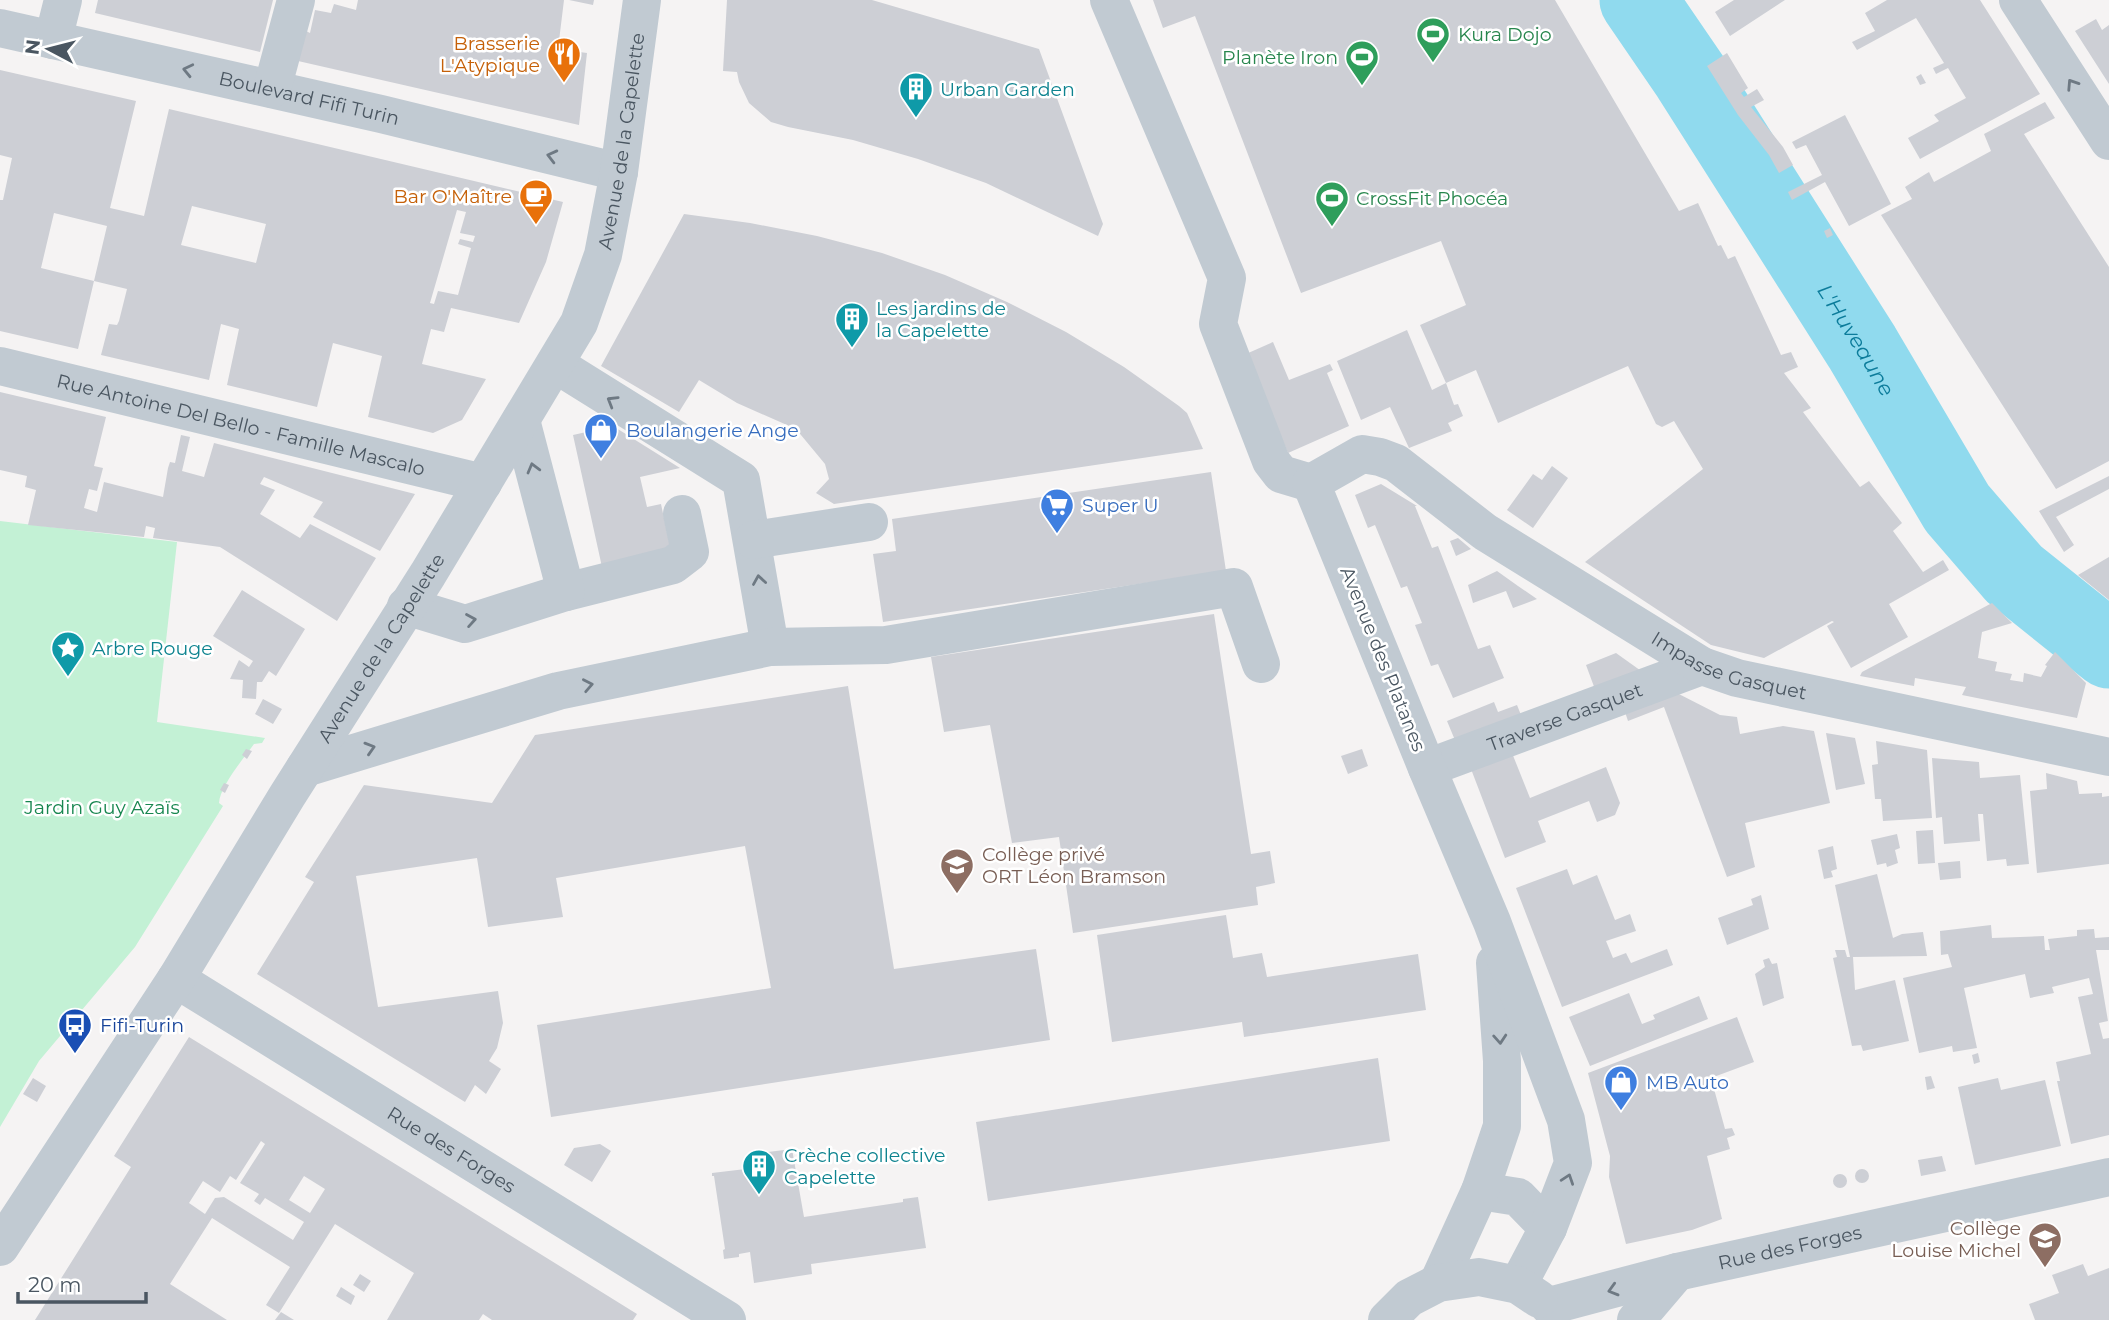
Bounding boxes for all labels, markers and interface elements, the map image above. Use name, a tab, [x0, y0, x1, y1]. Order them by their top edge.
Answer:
north arrow	[14, 14, 84, 84]
sports icon: Kura Dojo	[1414, 15, 1452, 64]
place label: Kura Dojo	[1458, 23, 1552, 46]
street label: Avenue de la Capelette	[593, 31, 649, 252]
place label: Brasserie L'Atypique	[440, 32, 540, 77]
restaurant icon: Brasserie L'Atypique	[545, 35, 583, 84]
text: N	[20, 38, 45, 56]
sports icon: Planète Iron	[1343, 38, 1381, 87]
place label: Planète Iron	[1222, 46, 1338, 69]
one-way arrow	[182, 64, 194, 78]
street label: Boulevard Fifi Turin	[217, 66, 402, 130]
building icon: Urban Garden	[897, 70, 935, 119]
place label: Urban Garden	[940, 78, 1075, 101]
one-way arrow	[2068, 79, 2081, 92]
one-way arrow	[546, 149, 558, 164]
cafe icon: Bar O'Maître	[517, 177, 555, 226]
sports icon: CrossFit Phocéa	[1313, 179, 1351, 228]
place label: Bar O'Maître	[394, 185, 512, 208]
place label: CrossFit Phocéa	[1356, 187, 1508, 210]
water label: L'Huveaune	[1813, 279, 1900, 400]
place label: Les jardins de la Capelette	[876, 297, 1006, 342]
building icon: Les jardins de la Capelette	[833, 300, 871, 349]
street label: Rue Antoine Del Bello - Famille Mascalo	[55, 369, 428, 480]
one-way arrow	[607, 396, 620, 409]
shop icon: Boulangerie Ange	[582, 411, 620, 460]
place label: Boulangerie Ange	[626, 419, 799, 442]
one-way arrow	[527, 462, 541, 474]
supermarket icon: Super U	[1038, 486, 1076, 535]
place label: Super U	[1082, 494, 1158, 517]
street label: Avenue de la Capelette	[313, 549, 449, 747]
street label: Avenue des Platanes	[1335, 563, 1431, 755]
one-way arrow	[752, 574, 767, 585]
one-way arrow	[465, 613, 477, 628]
street label: Impasse Gasquet	[1647, 626, 1809, 704]
place icon: Arbre Rouge	[49, 629, 87, 678]
place label: Arbre Rouge	[92, 637, 213, 660]
one-way arrow	[582, 678, 594, 693]
street label: Traverse Gasquet	[1484, 678, 1646, 756]
one-way arrow	[364, 742, 376, 757]
park label: Jardin Guy Azaïs	[23, 796, 180, 819]
place label: Collège privé ORT Léon Bramson	[982, 843, 1166, 888]
school or university icon: Collège privé ORT Léon Bramson	[938, 846, 976, 895]
bus stop icon: Fifi-Turin	[56, 1006, 94, 1055]
place label: Fifi-Turin	[100, 1014, 184, 1037]
one-way arrow	[1492, 1034, 1507, 1045]
shop icon: MB Auto	[1602, 1063, 1640, 1112]
place label: MB Auto	[1646, 1071, 1729, 1094]
street label: Rue des Forges	[383, 1101, 520, 1198]
place label: Crèche collective Capelette	[784, 1144, 945, 1189]
building icon: Crèche collective Capelette	[740, 1147, 778, 1196]
one-way arrow	[1560, 1173, 1574, 1186]
place label: Collège Louise Michel	[1891, 1217, 2021, 1262]
street label: Rue des Forges	[1716, 1220, 1864, 1274]
school or university icon: Collège Louise Michel	[2026, 1220, 2064, 1269]
scale bar	[18, 1260, 145, 1304]
text: 20 m	[28, 1272, 82, 1297]
one-way arrow	[1608, 1282, 1620, 1296]

